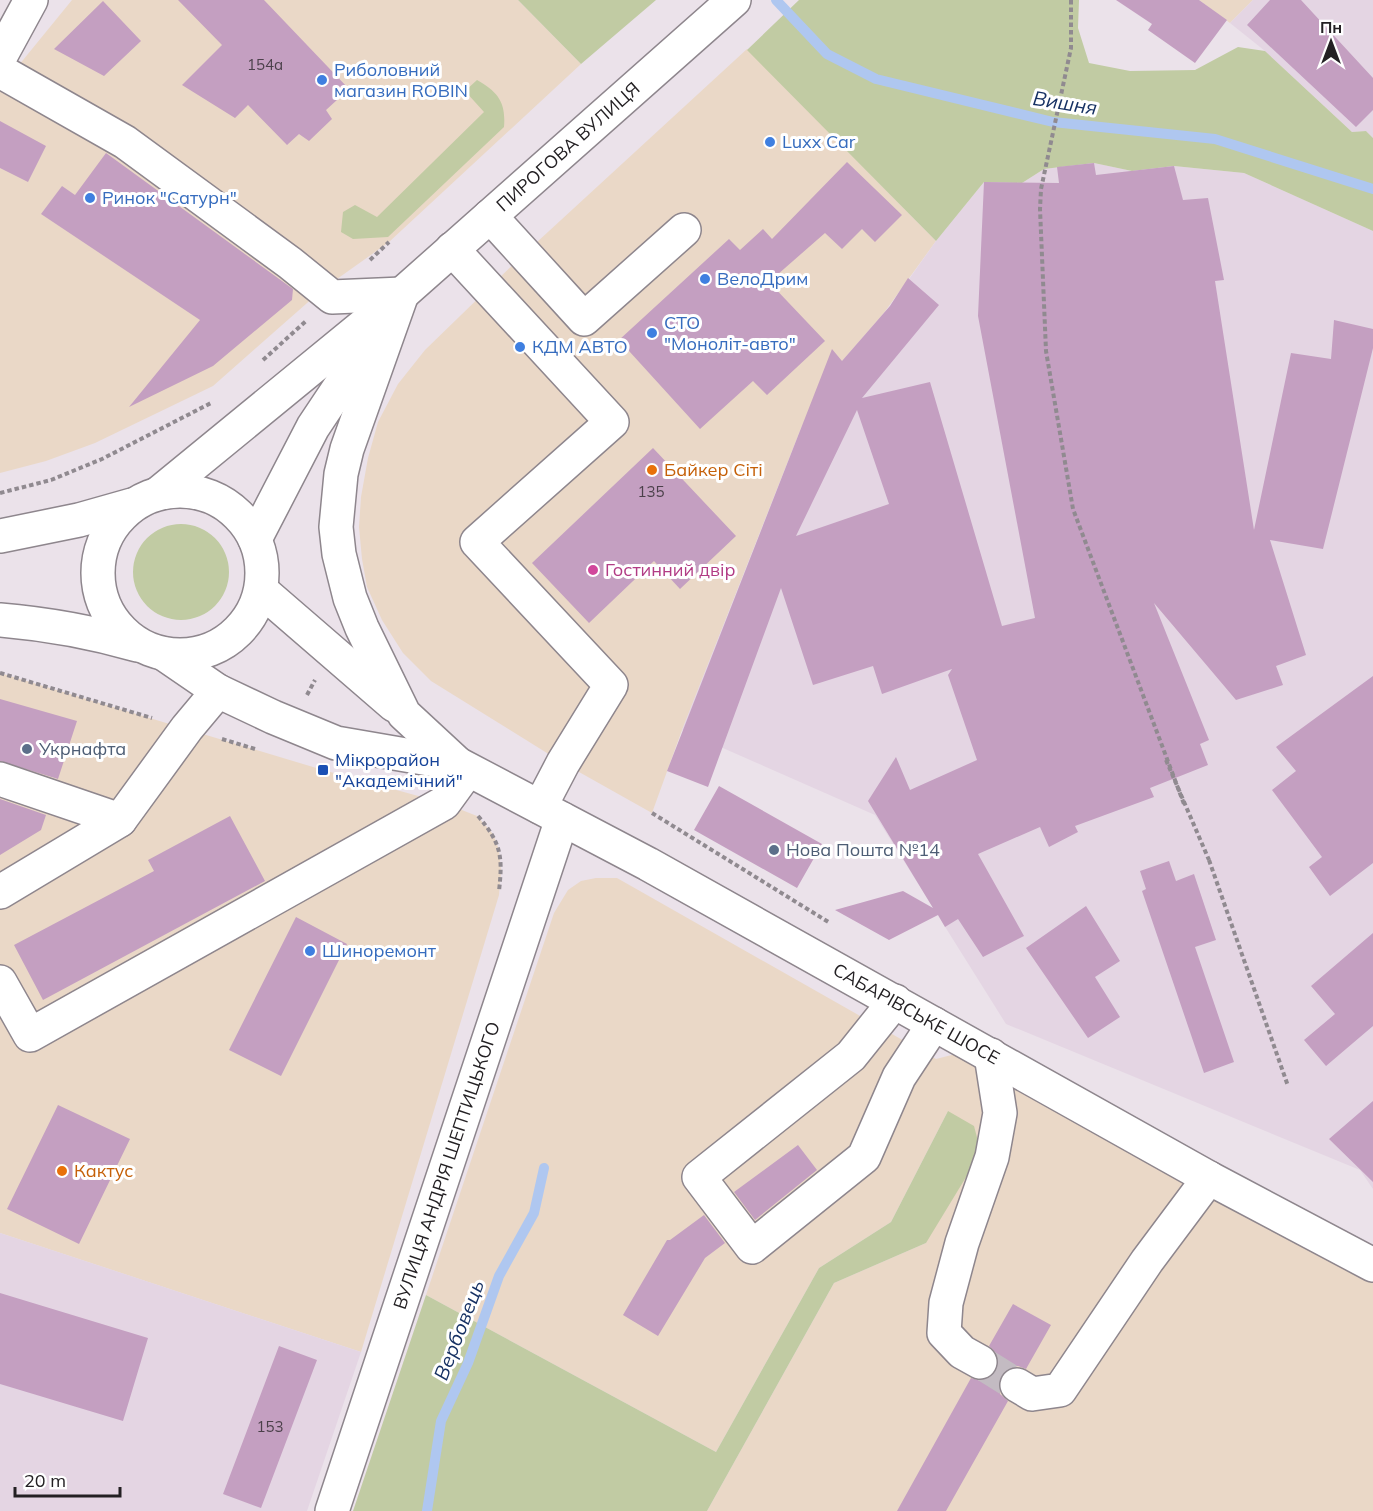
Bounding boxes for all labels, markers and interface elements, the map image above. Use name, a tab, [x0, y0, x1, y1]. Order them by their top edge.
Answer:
north arrow	[1301, 12, 1361, 72]
text: Пн	[1320, 17, 1342, 37]
house number: 154а	[247, 55, 283, 74]
place label: Риболовний магазин ROBIN	[334, 58, 468, 102]
marker: Риболовний магазин ROBIN	[315, 73, 329, 87]
street label: ПИРОГОВА ВУЛИЦЯ	[491, 77, 644, 216]
water label: Вишня	[1031, 85, 1099, 120]
place label: Luxx Car	[782, 130, 856, 153]
marker: Luxx Car	[763, 135, 777, 149]
place label: Ринок "Сатурн"	[102, 186, 237, 209]
marker: Ринок "Сатурн"	[83, 191, 97, 205]
place label: ВелоДрим	[717, 267, 808, 290]
marker: ВелоДрим	[698, 272, 712, 286]
place label: СТО "Моноліт-авто"	[664, 311, 796, 355]
marker: СТО "Моноліт-авто"	[645, 326, 659, 340]
place label: КДМ АВТО	[532, 335, 628, 358]
marker: КДМ АВТО	[513, 340, 527, 354]
place label: Байкер Сіті	[664, 458, 763, 481]
marker: Байкер Сіті	[645, 463, 659, 477]
house number: 135	[637, 482, 665, 501]
place label: Гостинний двір	[605, 558, 735, 581]
marker: Гостинний двір	[586, 563, 600, 577]
place label: Укрнафта	[38, 737, 126, 760]
marker: Укрнафта	[20, 742, 34, 756]
place label: Мікрорайон "Академічний"	[335, 748, 463, 792]
marker: Мікрорайон "Академічний"	[316, 763, 330, 777]
place label: Нова Пошта №14	[786, 838, 940, 861]
marker: Нова Пошта №14	[767, 843, 781, 857]
place label: Шиноремонт	[322, 939, 437, 962]
marker: Шиноремонт	[303, 944, 317, 958]
street label: САБАРІВСЬКЕ ШОСЕ	[829, 958, 1004, 1069]
street label: ВУЛИЦЯ АНДРІЯ ШЕПТИЦЬКОГО	[388, 1019, 505, 1312]
place label: Кактус	[74, 1159, 133, 1182]
marker: Кактус	[55, 1164, 69, 1178]
water label: Вербовець	[428, 1276, 489, 1384]
house number: 153	[256, 1417, 284, 1436]
scale bar	[15, 1460, 120, 1498]
text: 20 m	[24, 1469, 66, 1492]

